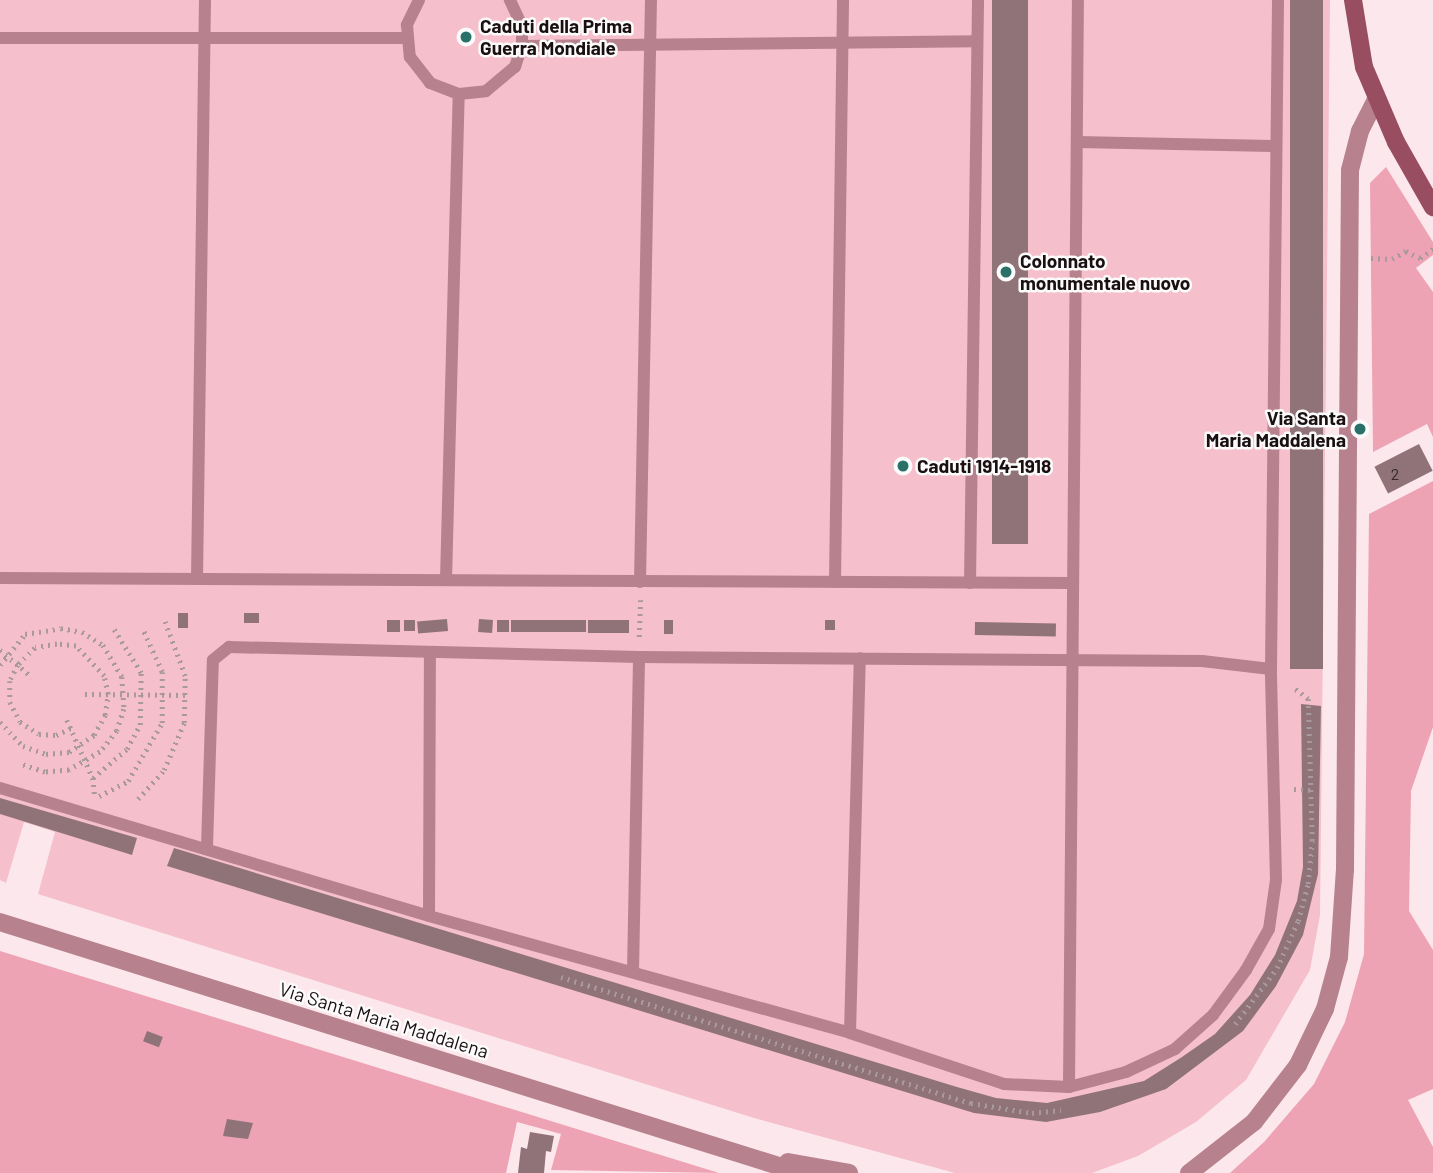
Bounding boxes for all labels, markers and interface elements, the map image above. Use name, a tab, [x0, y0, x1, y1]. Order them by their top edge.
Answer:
place label: Caduti della Prima Guerra Mondiale	[480, 15, 632, 59]
marker: Caduti della Prima Guerra Mondiale	[458, 29, 474, 45]
place label: Colonnato monumentale nuovo	[1020, 250, 1190, 294]
marker: Colonnato monumentale nuovo	[998, 264, 1014, 280]
place label: Via Santa Maria Maddalena	[1206, 407, 1346, 451]
marker: Via Santa Maria Maddalena	[1352, 421, 1368, 437]
place label: Caduti 1914-1918	[917, 455, 1051, 477]
marker: Caduti 1914-1918	[895, 458, 911, 474]
house number: 2	[1391, 464, 1399, 484]
street label: Via Santa Maria Maddalena	[277, 977, 491, 1063]

